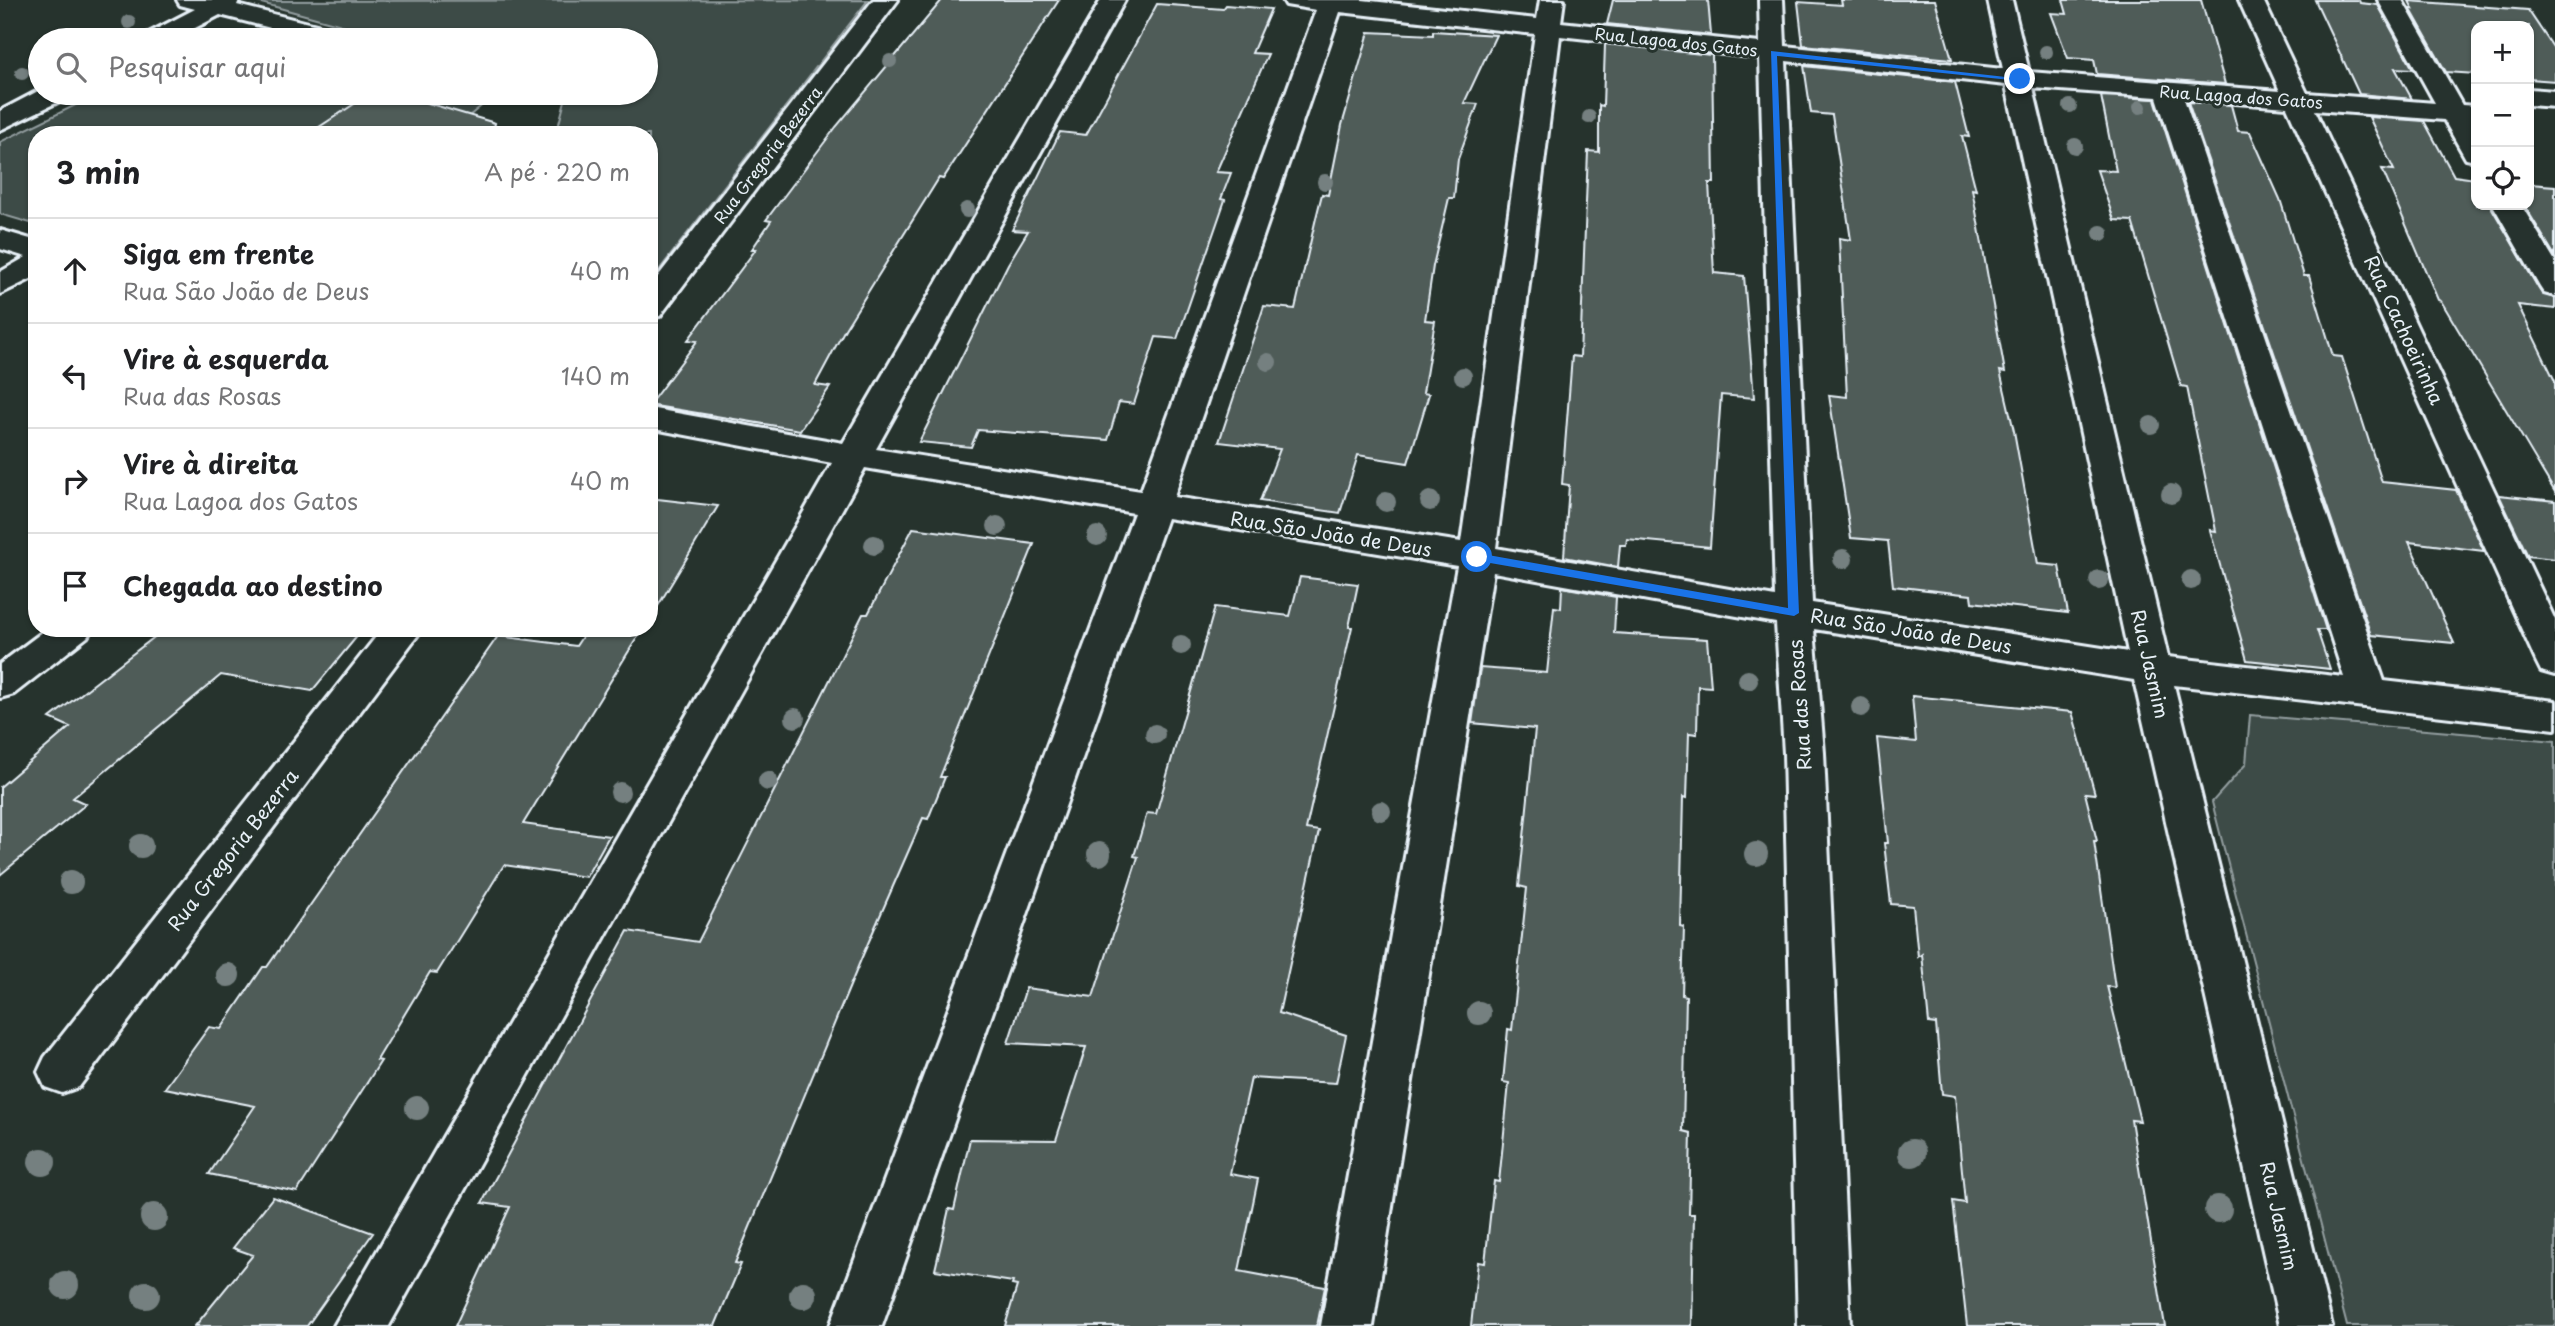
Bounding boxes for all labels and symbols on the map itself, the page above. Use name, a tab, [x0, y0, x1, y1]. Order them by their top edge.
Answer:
street label: Rua Lagoa dos Gatos	[1594, 21, 1759, 61]
route end	[2004, 63, 2035, 94]
street label: Rua Lagoa dos Gatos	[2159, 78, 2323, 114]
street label: Rua Gregoria Bezerra	[707, 80, 827, 228]
street label: Rua Cachoeirinha	[2358, 250, 2452, 409]
street label: Rua São João de Deus	[1229, 503, 1434, 563]
route start	[1461, 541, 1492, 572]
street label: Rua São João de Deus	[1809, 600, 2014, 660]
street label: Rua Jasmim	[2125, 607, 2177, 721]
street label: Rua das Rosas	[1780, 639, 1818, 771]
street label: Rua Gregoria Bezerra	[160, 763, 304, 936]
street label: Rua Jasmim	[2254, 1159, 2306, 1273]

